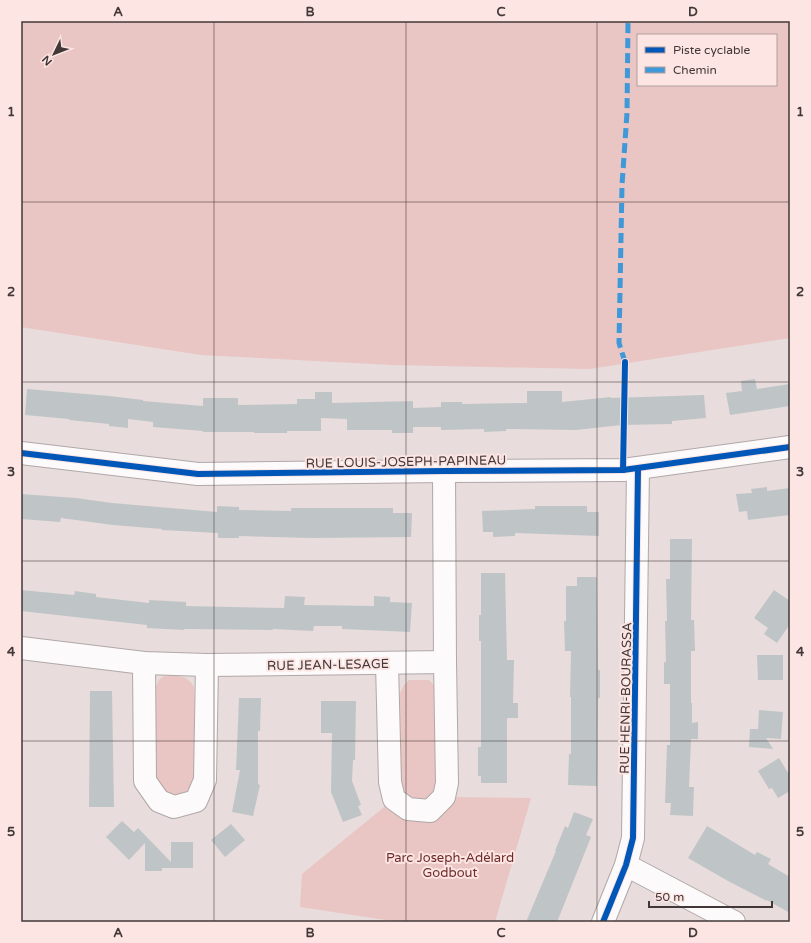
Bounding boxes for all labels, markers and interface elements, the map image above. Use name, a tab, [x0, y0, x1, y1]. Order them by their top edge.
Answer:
text: A	[113, 4, 123, 20]
text: B	[305, 4, 315, 20]
text: C	[496, 4, 506, 20]
text: D	[688, 4, 698, 20]
north arrow	[34, 34, 74, 74]
legend	[637, 34, 777, 86]
text: Piste cyclable	[673, 43, 751, 57]
text: N	[39, 53, 55, 68]
text: Chemin	[673, 63, 717, 77]
text: 1	[7, 104, 15, 120]
text: 1	[796, 104, 804, 120]
text: 2	[7, 284, 15, 300]
text: 2	[796, 284, 804, 300]
street label: RUE LOUIS-JOSEPH-PAPINEAU	[305, 452, 507, 472]
text: 3	[7, 464, 15, 480]
text: 3	[796, 464, 804, 480]
street label: RUE HENRI-BOURASSA	[617, 622, 635, 774]
text: 4	[7, 644, 16, 660]
text: 4	[796, 644, 805, 660]
street label: RUE JEAN-LESAGE	[267, 656, 389, 674]
text: 5	[7, 824, 15, 840]
text: 5	[796, 824, 804, 840]
park label: Parc Joseph-Adélard Godbout	[386, 850, 514, 881]
scale bar	[649, 883, 772, 909]
text: 50 m	[655, 890, 684, 904]
text: A	[113, 925, 123, 941]
text: B	[305, 925, 315, 941]
text: C	[496, 925, 506, 941]
text: D	[688, 925, 698, 941]

